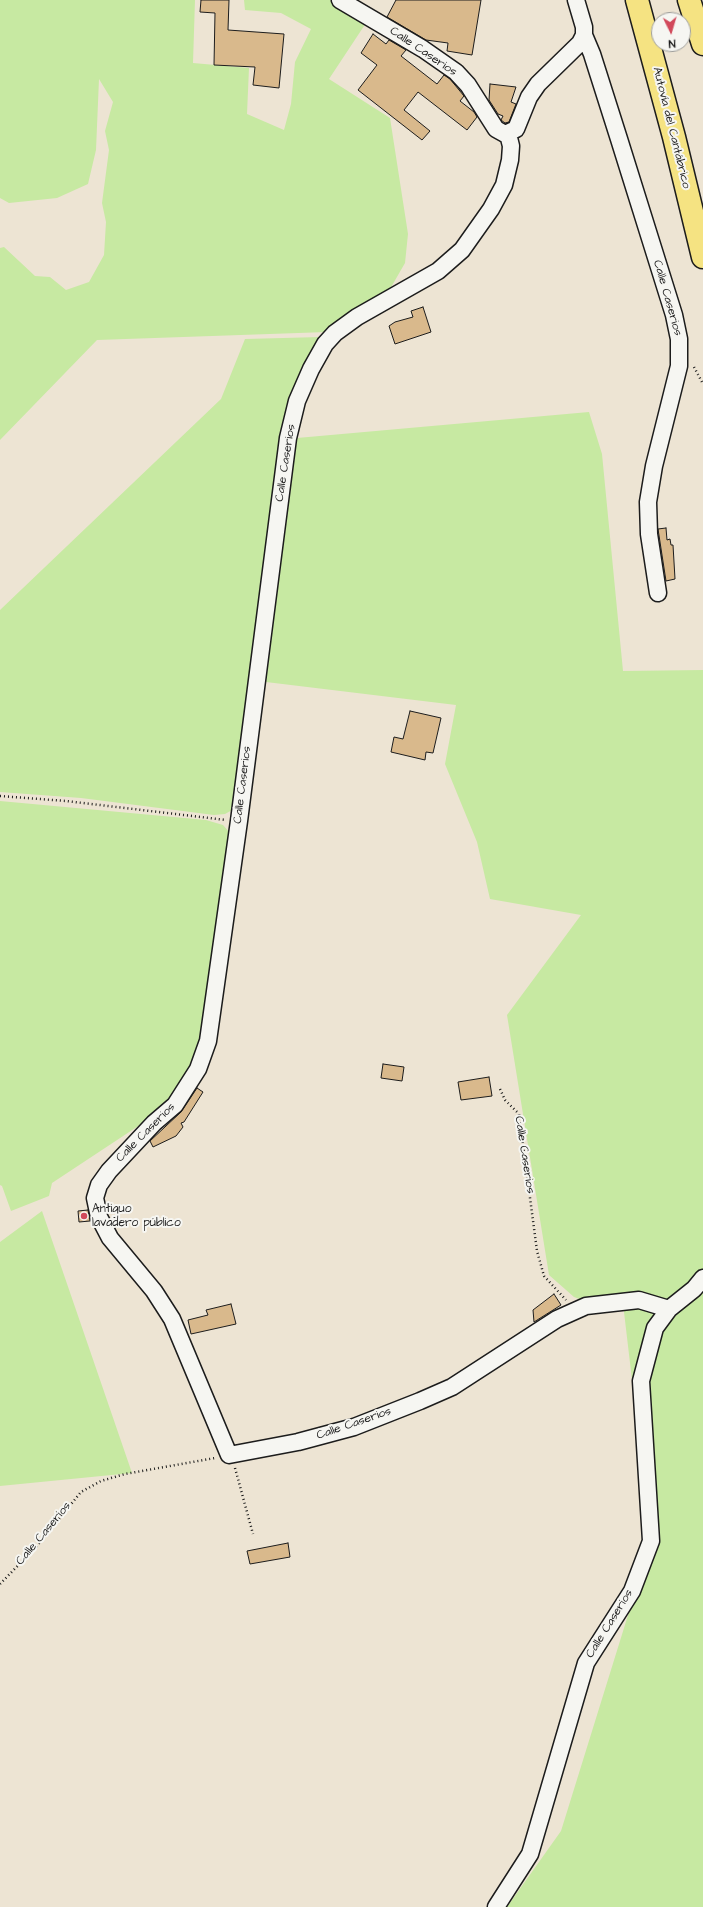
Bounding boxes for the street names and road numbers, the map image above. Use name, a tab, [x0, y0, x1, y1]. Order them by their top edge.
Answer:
street label: Calle Caserios	[387, 24, 459, 80]
street label: Autovía del Cantábrico	[649, 66, 693, 190]
street label: Calle Caserios	[649, 259, 685, 337]
street label: Calle Caserios	[273, 423, 299, 503]
street label: Calle Caserios	[231, 745, 255, 825]
street label: Calle Caserios	[113, 1100, 179, 1166]
street label: Calle Caserios	[511, 1115, 537, 1195]
street label: Calle Caserios	[315, 1404, 393, 1444]
street label: Calle Caserios	[13, 1499, 75, 1569]
street label: Calle Caserios	[583, 1587, 637, 1661]

